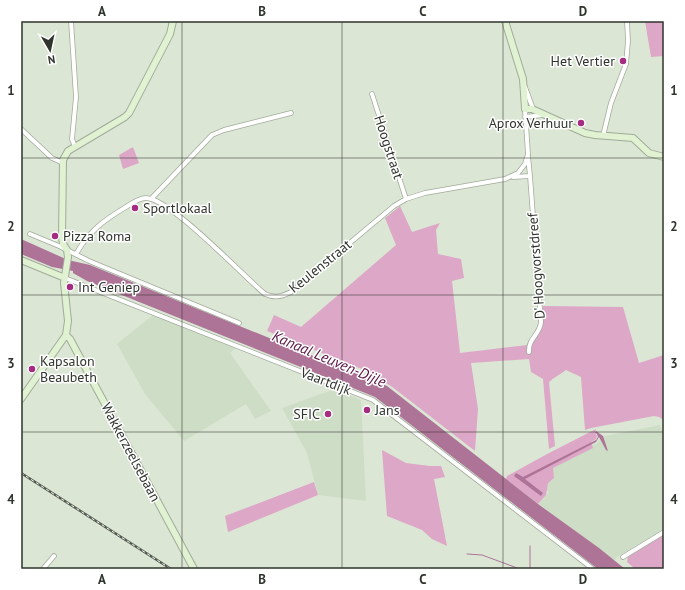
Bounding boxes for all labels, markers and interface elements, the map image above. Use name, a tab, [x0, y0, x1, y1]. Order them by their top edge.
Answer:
text: A	[98, 3, 106, 20]
text: B	[258, 3, 266, 20]
text: C	[419, 3, 427, 20]
text: D	[579, 3, 587, 20]
north arrow	[30, 30, 70, 70]
text: N	[47, 52, 56, 67]
place label: Het Vertier	[551, 52, 615, 70]
marker: Het Vertier	[618, 56, 628, 66]
text: 1	[7, 82, 15, 99]
text: 1	[670, 82, 678, 99]
street label: Hoogstraat	[370, 113, 408, 181]
place label: Aprox Verhuur	[489, 114, 573, 132]
marker: Aprox Verhuur	[576, 118, 586, 128]
place label: Sportlokaal	[143, 199, 212, 217]
marker: Sportlokaal	[130, 203, 140, 213]
street label: D' Hoogvorstdreef	[523, 212, 549, 320]
text: 2	[7, 218, 15, 235]
text: 2	[670, 218, 678, 235]
place label: Pizza Roma	[63, 227, 131, 245]
marker: Pizza Roma	[50, 231, 60, 241]
street label: Keulenstraat	[285, 235, 355, 297]
place label: Int Geniep	[78, 278, 140, 296]
marker: Int Geniep	[65, 282, 75, 292]
water label: Kanaal Leuven-Dijle	[269, 326, 389, 391]
place label: Kapsalon Beaubeth	[40, 352, 97, 386]
text: 3	[7, 355, 15, 372]
text: 3	[670, 355, 678, 372]
street label: Vaartdijk	[297, 363, 354, 399]
marker: Kapsalon Beaubeth	[27, 364, 37, 374]
street label: Wakkerzeelsebaan	[97, 399, 165, 505]
place label: Jans	[374, 401, 400, 419]
place label: SFIC	[293, 405, 320, 423]
marker: Jans	[362, 405, 372, 415]
marker: SFIC	[323, 409, 333, 419]
text: 4	[7, 491, 15, 508]
text: 4	[670, 491, 678, 508]
text: A	[98, 571, 106, 588]
text: B	[258, 571, 266, 588]
text: C	[419, 571, 427, 588]
text: D	[579, 571, 587, 588]

